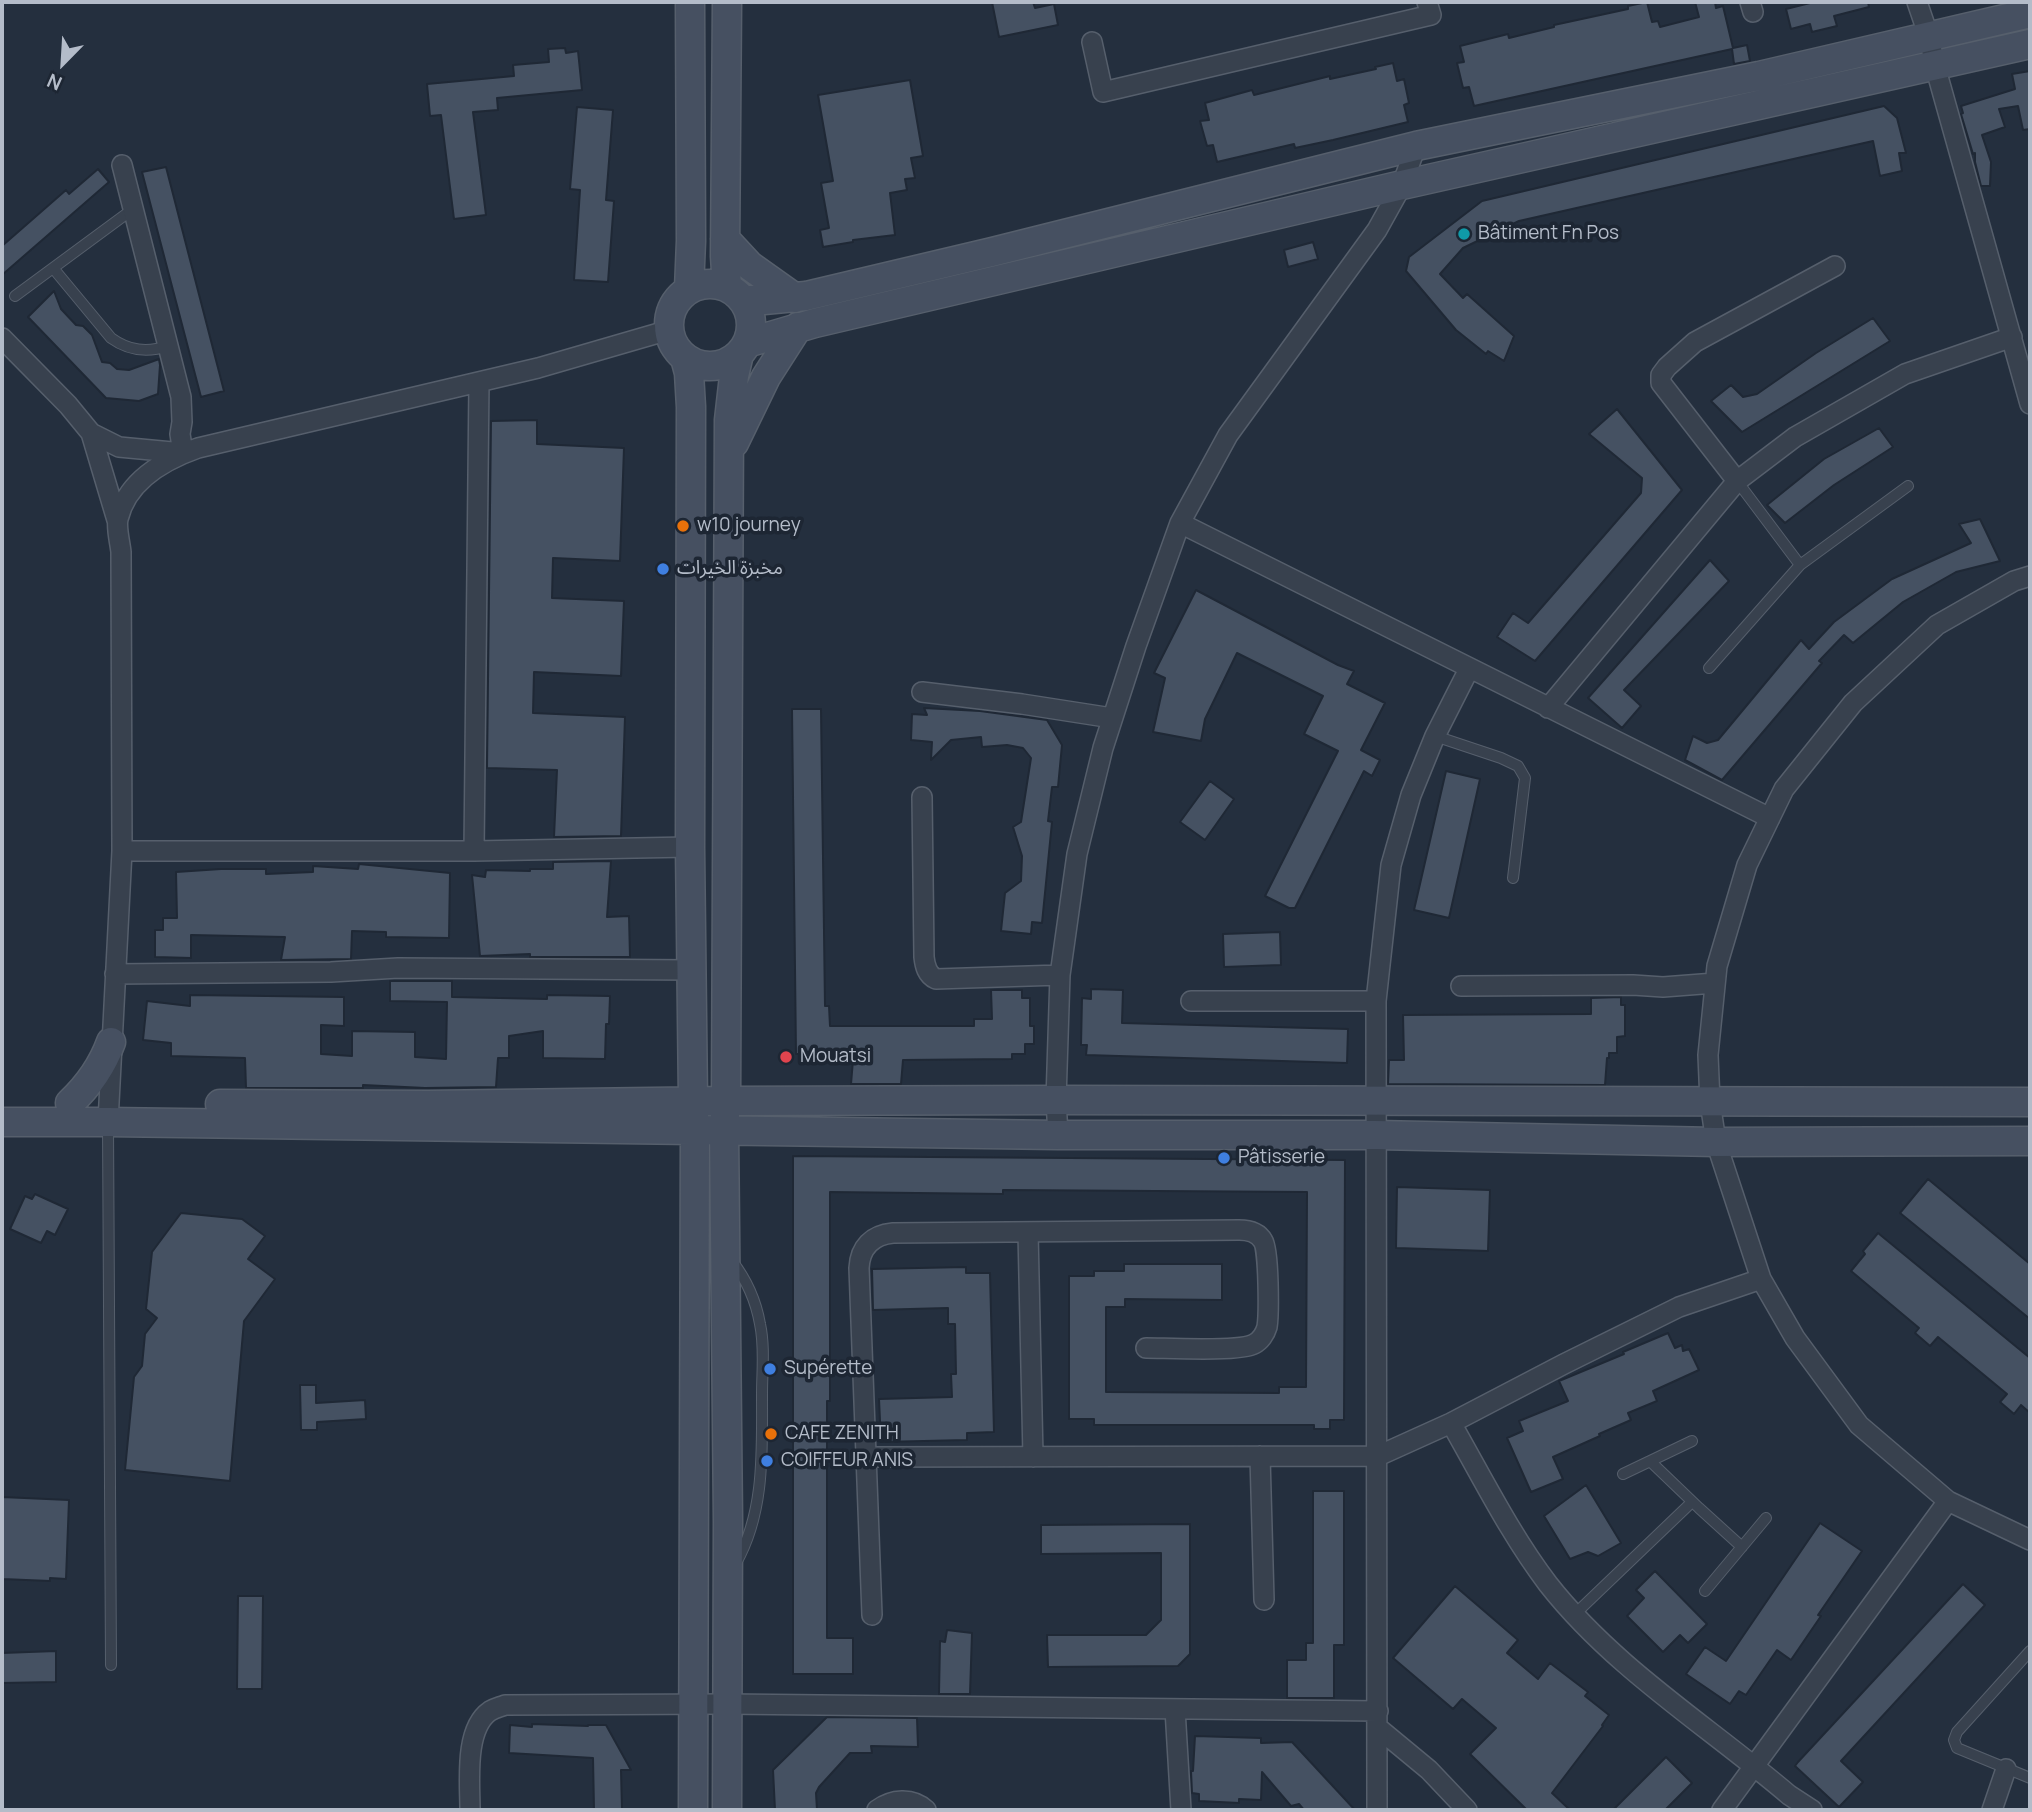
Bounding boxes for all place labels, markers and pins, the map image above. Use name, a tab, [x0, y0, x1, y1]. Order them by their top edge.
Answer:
place label: Bâtiment Fn Pos	[1478, 223, 1619, 245]
marker: Bâtiment Fn Pos	[1456, 226, 1472, 242]
place label: w10 journey	[697, 515, 801, 537]
marker: w10 journey	[675, 518, 691, 534]
place label: مخبزة الخيرات	[677, 558, 783, 580]
marker: مخبزة الخيرات	[655, 561, 671, 577]
place label: Mouatsi	[800, 1046, 871, 1068]
marker: Mouatsi	[778, 1049, 794, 1065]
place label: Pâtisserie	[1238, 1147, 1325, 1169]
marker: Pâtisserie	[1216, 1150, 1232, 1166]
place label: Supérette	[784, 1358, 872, 1380]
marker: Supérette	[762, 1361, 778, 1377]
place label: CAFE ZENITH	[785, 1423, 899, 1445]
marker: CAFE ZENITH	[763, 1426, 779, 1442]
place label: COIFFEUR ANIS	[781, 1450, 913, 1472]
marker: COIFFEUR ANIS	[759, 1453, 775, 1469]

